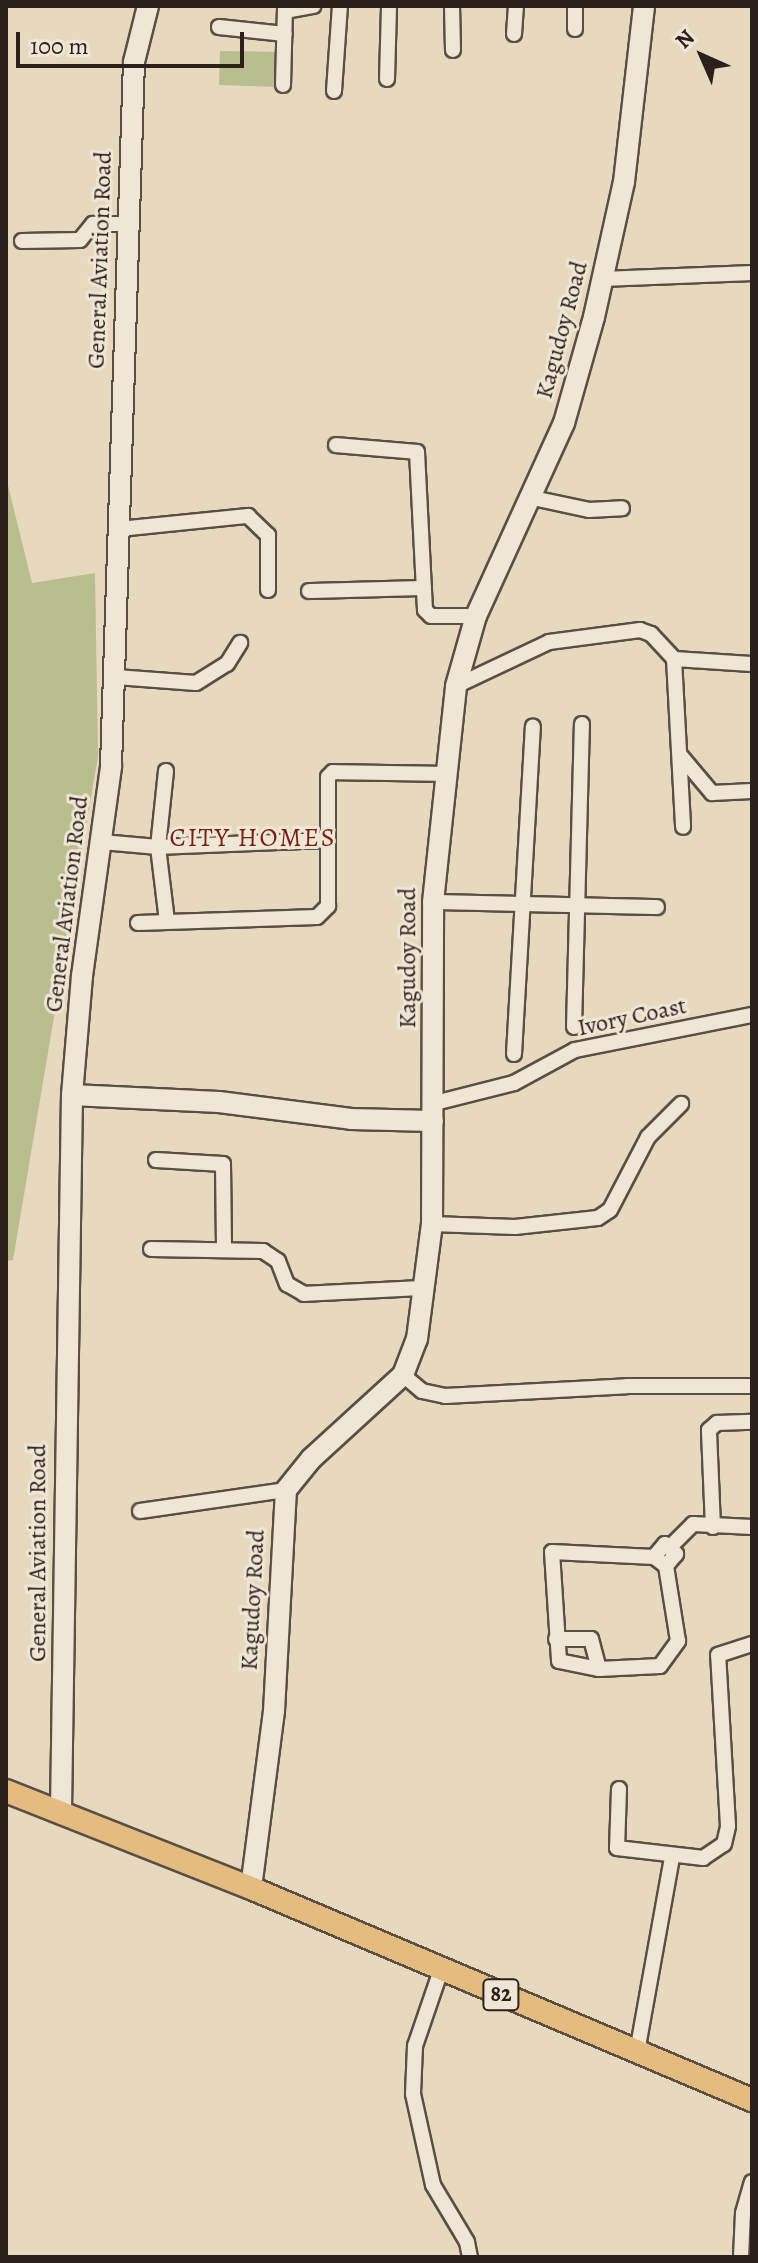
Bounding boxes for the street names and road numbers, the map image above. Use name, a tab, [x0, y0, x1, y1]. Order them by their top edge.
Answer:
street label: General Aviation Road	[82, 151, 118, 369]
street label: Kagudoy Road	[530, 258, 594, 402]
street label: General Aviation Road	[39, 794, 95, 1014]
street label: Kagudoy Road	[394, 888, 422, 1028]
street label: Ivory Coast	[575, 991, 689, 1043]
street label: General Aviation Road	[24, 1444, 52, 1662]
street label: Kagudoy Road	[235, 1529, 271, 1671]
road number: 82	[481, 1977, 521, 2013]

